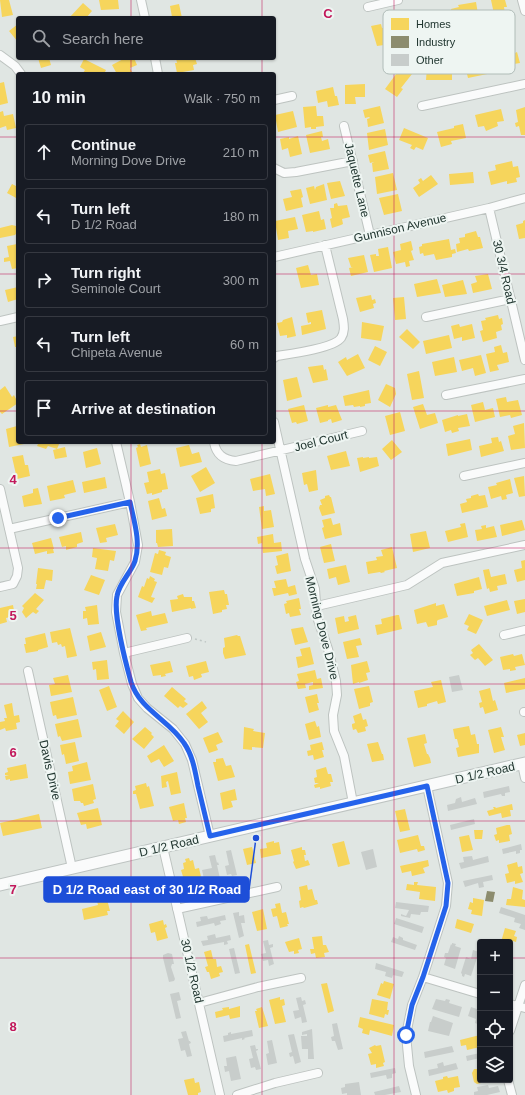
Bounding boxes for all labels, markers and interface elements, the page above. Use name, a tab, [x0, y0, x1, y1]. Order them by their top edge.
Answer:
text: C	[323, 6, 333, 21]
legend	[383, 10, 515, 74]
search box	[16, 16, 276, 60]
text: Homes	[416, 18, 451, 30]
icon: search	[30, 27, 52, 49]
text: Search here	[62, 30, 144, 47]
text: Industry	[416, 36, 456, 48]
text: Other	[416, 54, 444, 66]
text: 10 min	[32, 88, 86, 107]
text: Walk · 750 m	[184, 91, 260, 106]
text: Continue	[71, 136, 136, 153]
icon: ahead	[33, 141, 55, 163]
street label: Jaquette Lane	[342, 141, 372, 219]
text: 210 m	[223, 145, 259, 160]
text: Morning Dove Drive	[71, 153, 186, 168]
text: Turn left	[71, 200, 130, 217]
icon: left	[33, 205, 55, 227]
text: 180 m	[223, 209, 259, 224]
street label: Gunnison Avenue	[352, 210, 448, 245]
text: D 1/2 Road	[71, 217, 137, 232]
street label: 30 3/4 Road	[490, 239, 518, 305]
text: Turn right	[71, 264, 141, 281]
icon: right	[33, 269, 55, 291]
text: 300 m	[223, 273, 259, 288]
text: Seminole Court	[71, 281, 161, 296]
text: Turn left	[71, 328, 130, 345]
icon: left	[33, 333, 55, 355]
text: 60 m	[230, 337, 259, 352]
text: Chipeta Avenue	[71, 345, 163, 360]
icon: arrive	[33, 397, 55, 419]
text: Arrive at destination	[71, 400, 216, 417]
street label: Joel Court	[293, 427, 350, 454]
text: 4	[9, 472, 17, 487]
route end	[49, 509, 67, 527]
street label: Morning Dove Drive	[302, 575, 342, 681]
text: 5	[9, 608, 17, 623]
street label: Davis Drive	[36, 739, 64, 802]
text: 6	[9, 745, 17, 760]
street label: D 1/2 Road	[454, 759, 516, 787]
street label: D 1/2 Road	[138, 832, 200, 860]
callout: D 1/2 Road east of 30 1/2 Road	[44, 877, 249, 902]
text: 7	[9, 882, 17, 897]
text: D 1/2 Road east of 30 1/2 Road	[53, 882, 241, 897]
street label: 30 1/2 Road	[178, 938, 206, 1004]
map controls	[477, 939, 513, 1083]
button: +	[477, 939, 513, 975]
button: −	[477, 975, 513, 1011]
button: locate	[477, 1011, 513, 1047]
text: 8	[9, 1019, 17, 1034]
route start	[397, 1026, 415, 1044]
button: layers	[477, 1047, 513, 1083]

